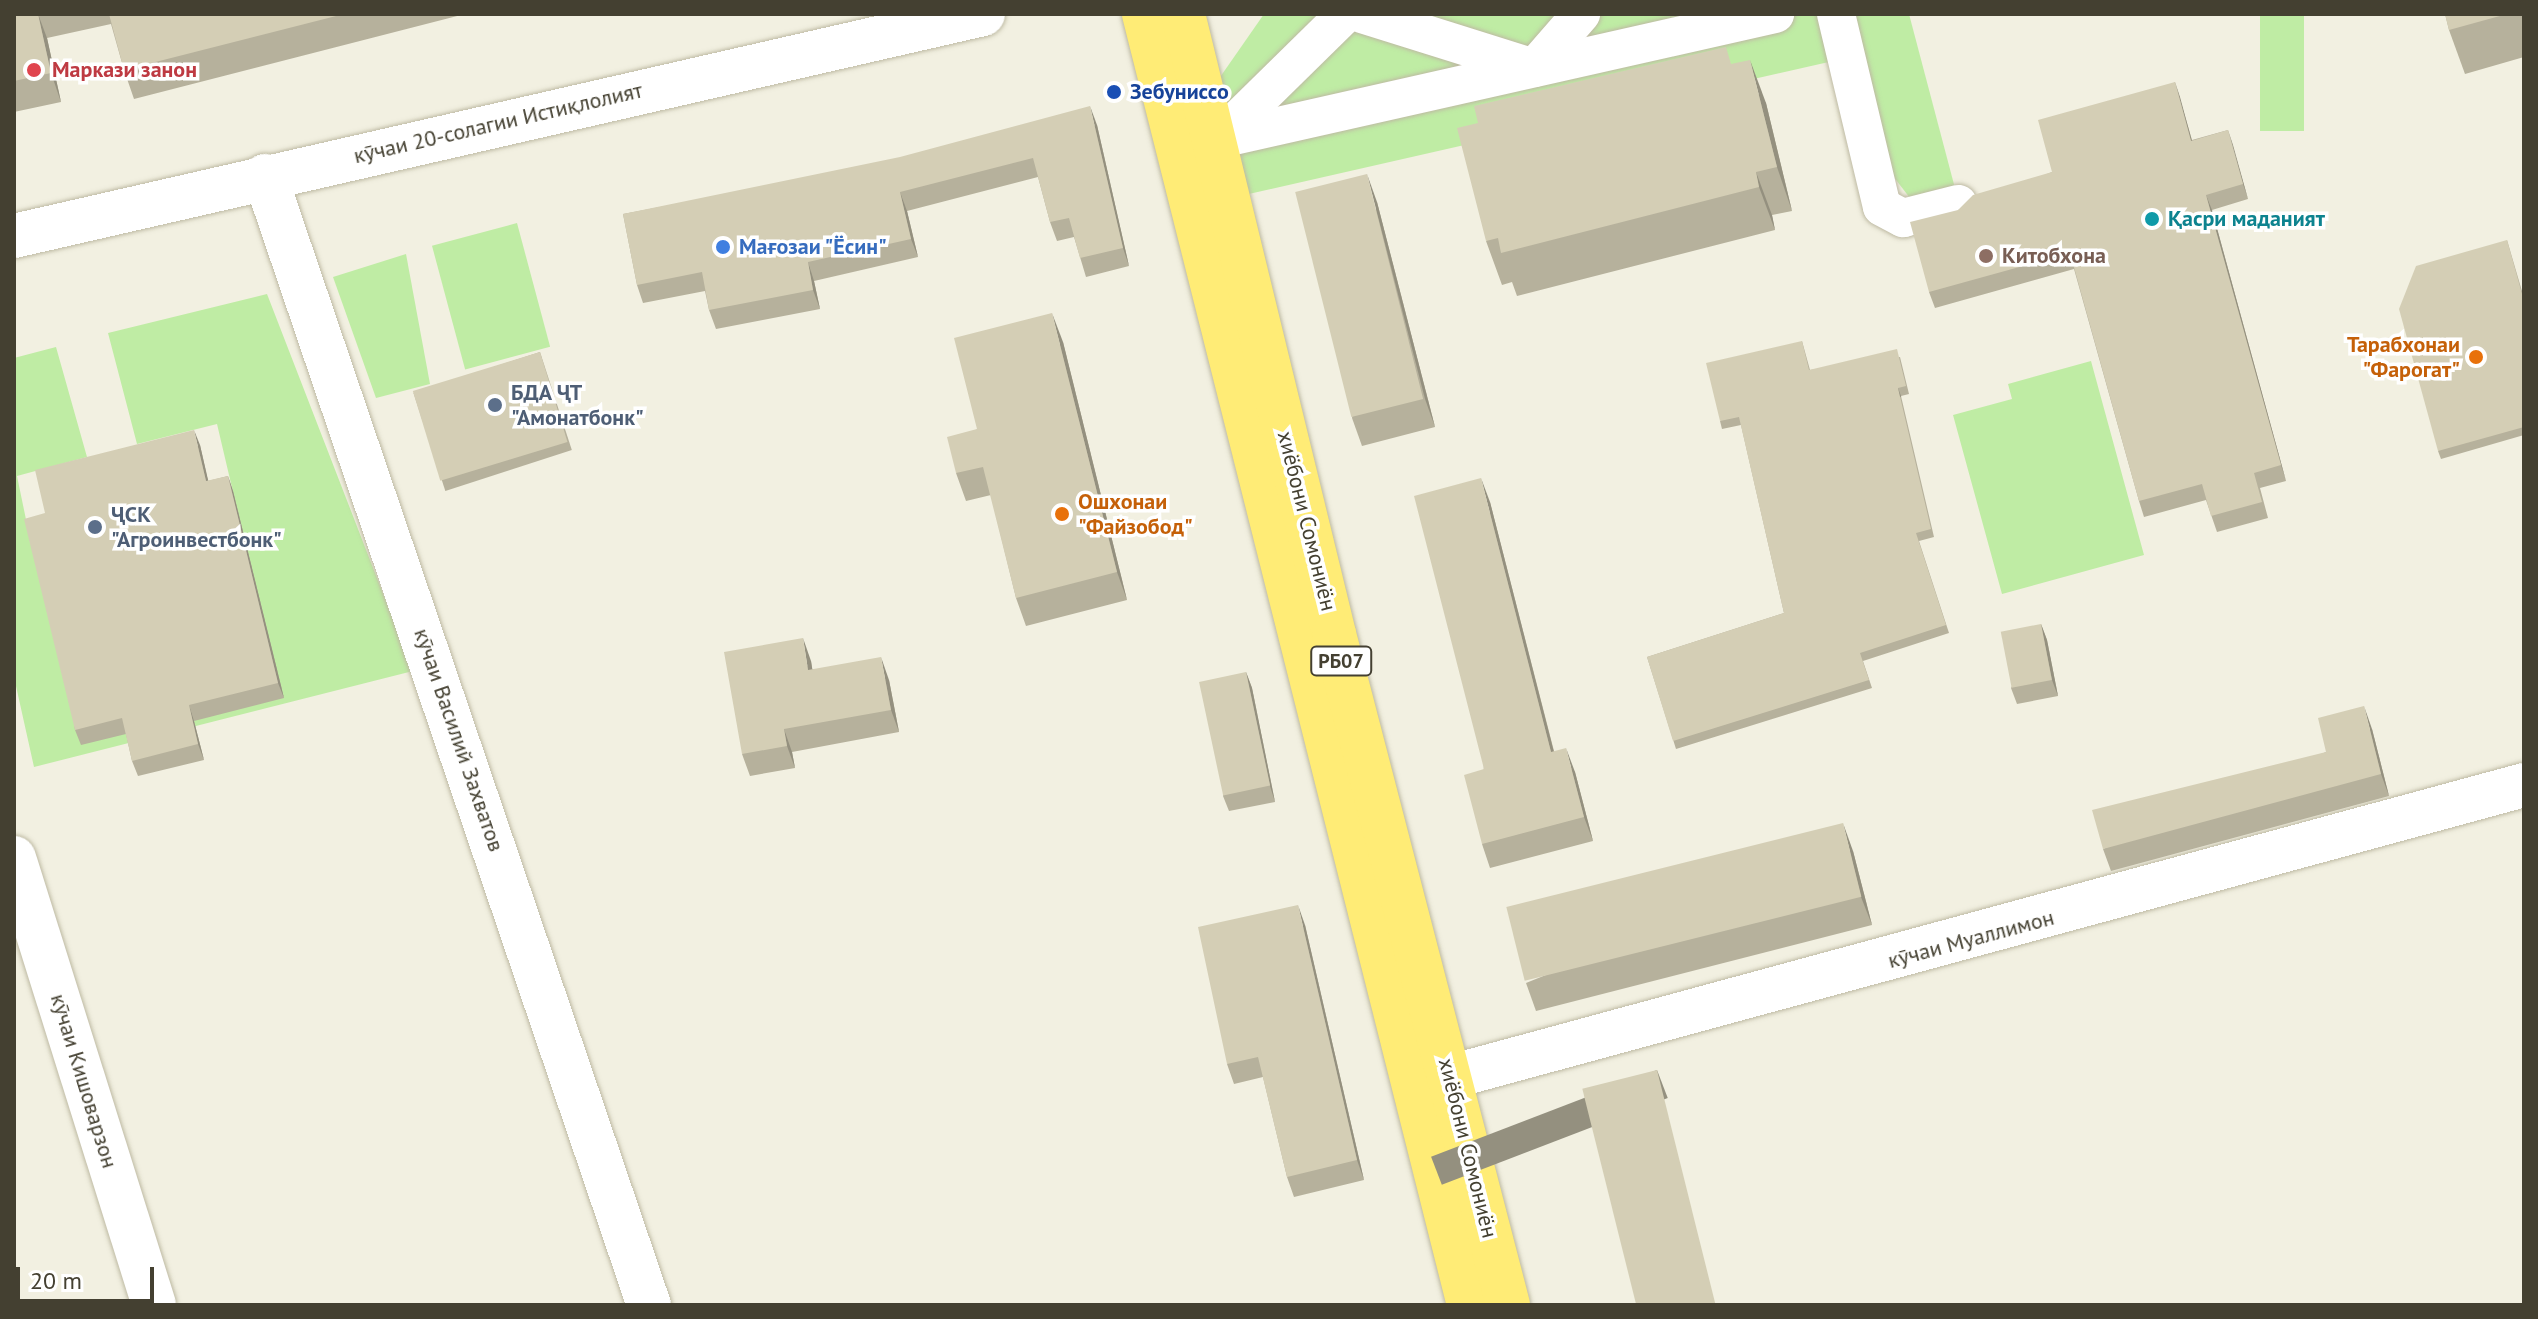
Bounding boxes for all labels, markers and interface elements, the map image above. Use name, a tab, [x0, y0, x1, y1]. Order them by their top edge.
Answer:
place label: Маркази занон	[52, 57, 197, 83]
marker: Маркази занон	[23, 59, 45, 81]
street label: кӯчаи 20-солагии Истиқлолият	[351, 77, 645, 169]
place label: Зебуниссо	[1130, 79, 1229, 105]
marker: Зебуниссо	[1105, 83, 1123, 101]
place label: Қасри маданият	[2168, 206, 2325, 232]
marker: Қасри маданият	[2143, 210, 2161, 228]
place label: Мағозаи "Ёсин"	[739, 234, 889, 260]
marker: Мағозаи "Ёсин"	[714, 238, 732, 256]
place label: Китобхона	[2002, 243, 2106, 269]
marker: Китобхона	[1977, 247, 1995, 265]
place label: Тарабхонаи "Фарогат"	[2347, 331, 2460, 382]
marker: Тарабхонаи "Фарогат"	[2467, 348, 2485, 366]
place label: БДА ҶТ "Амонатбонк"	[511, 379, 644, 430]
marker: БДА ҶТ "Амонатбонк"	[486, 396, 504, 414]
street label: хиёбони Сомониён	[1272, 428, 1342, 614]
place label: Ошхонаи "Файзобод"	[1078, 488, 1193, 540]
place label: ҶСК "Агроинвестбонк"	[111, 501, 282, 552]
marker: Ошхонаи "Файзобод"	[1053, 505, 1071, 523]
marker: ҶСК "Агроинвестбонк"	[86, 518, 104, 536]
street label: кӯчаи Василий Захватов	[408, 625, 510, 855]
road number: РБ07	[1309, 645, 1373, 677]
street label: кӯчаи Муаллимон	[1885, 904, 2057, 974]
street label: кӯчаи Кишоварзон	[45, 991, 123, 1171]
street label: хиёбони Сомониён	[1433, 1055, 1503, 1241]
scale bar	[20, 1251, 158, 1301]
text: 20 m	[30, 1265, 82, 1296]

